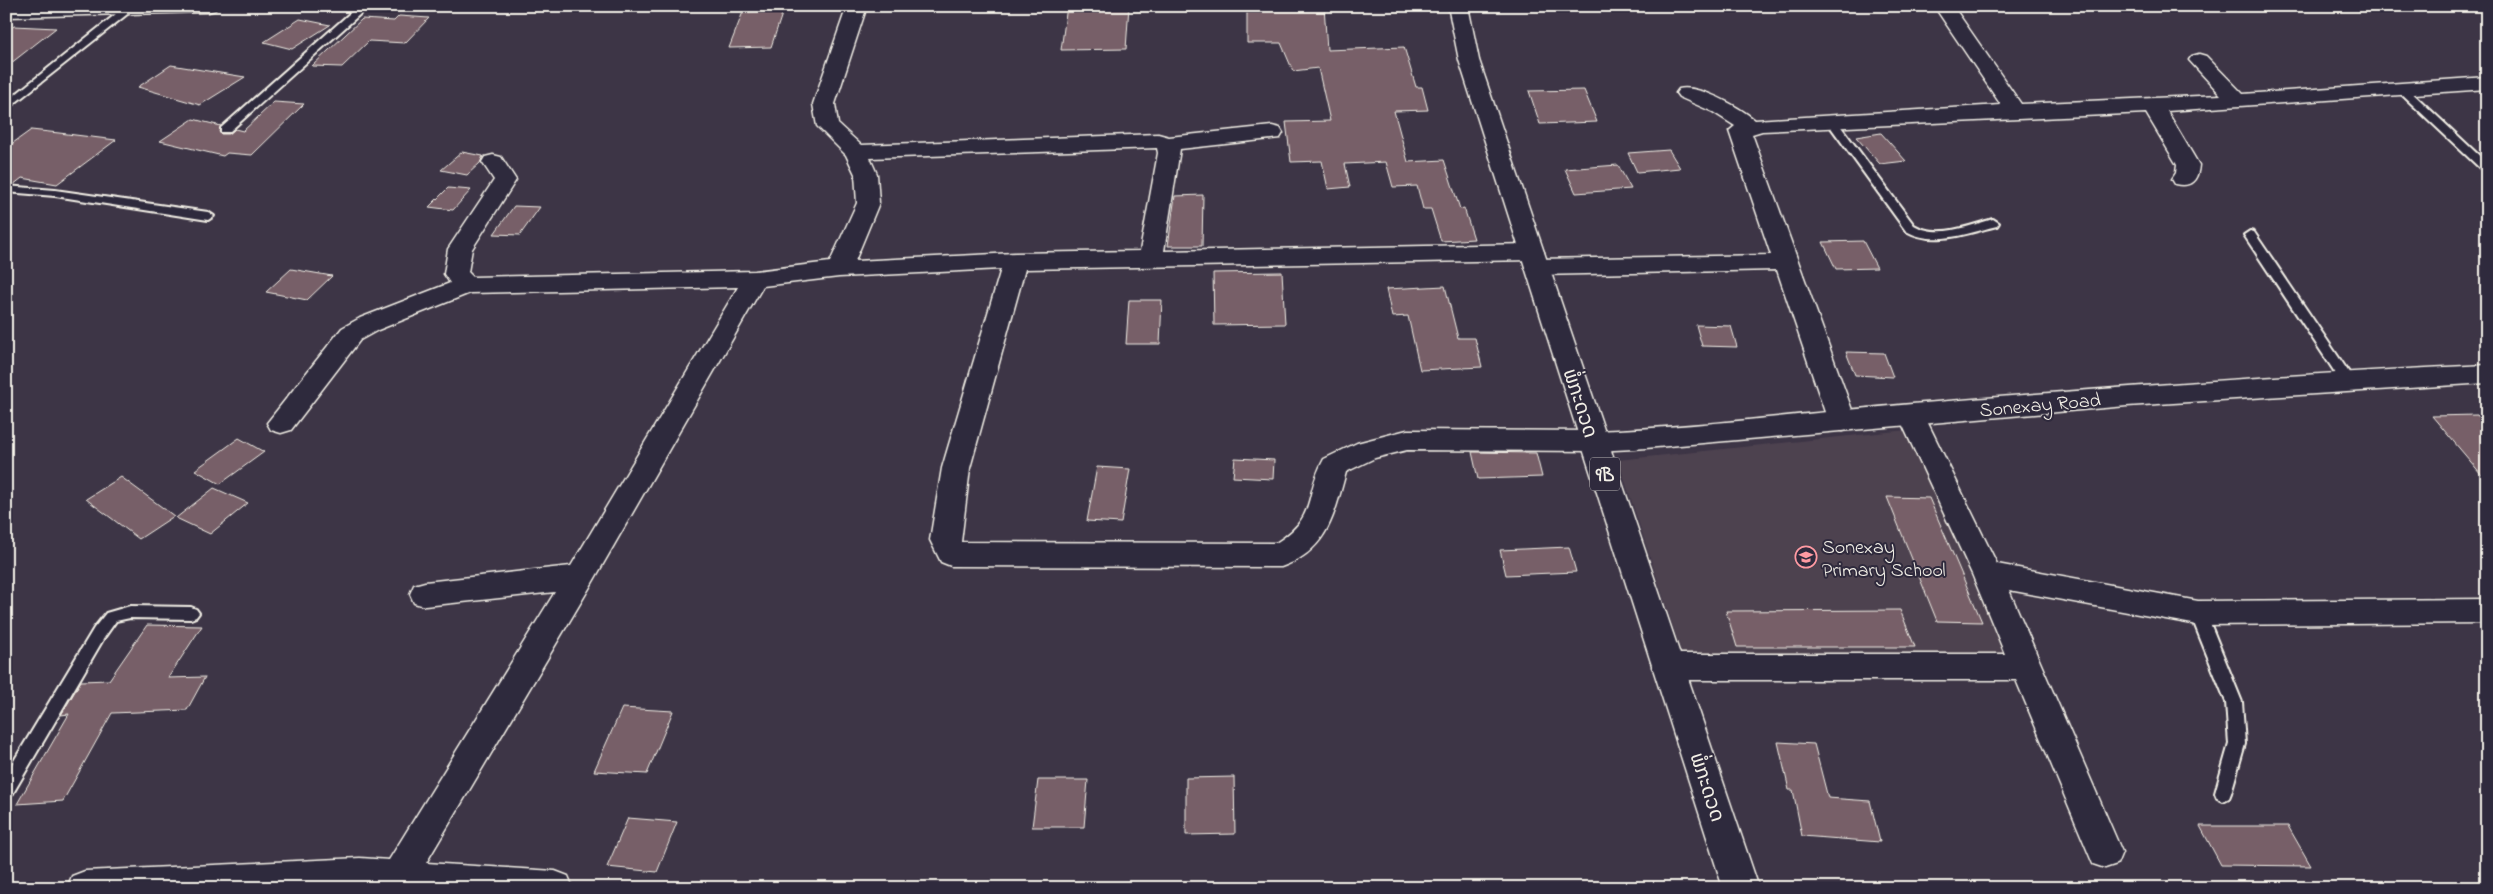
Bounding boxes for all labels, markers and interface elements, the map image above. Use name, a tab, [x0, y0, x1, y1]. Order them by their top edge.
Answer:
street label: ພໍ່ກະດວດ	[1554, 365, 1605, 442]
street label: Sonexay Road	[1978, 387, 2102, 426]
road number: 9B	[1590, 458, 1620, 490]
place label: Sonexay Primary School	[1822, 534, 1946, 586]
school or university icon: Sonexay Primary School	[1794, 545, 1818, 569]
street label: ພໍ່ກະດວດ	[1681, 749, 1732, 826]

